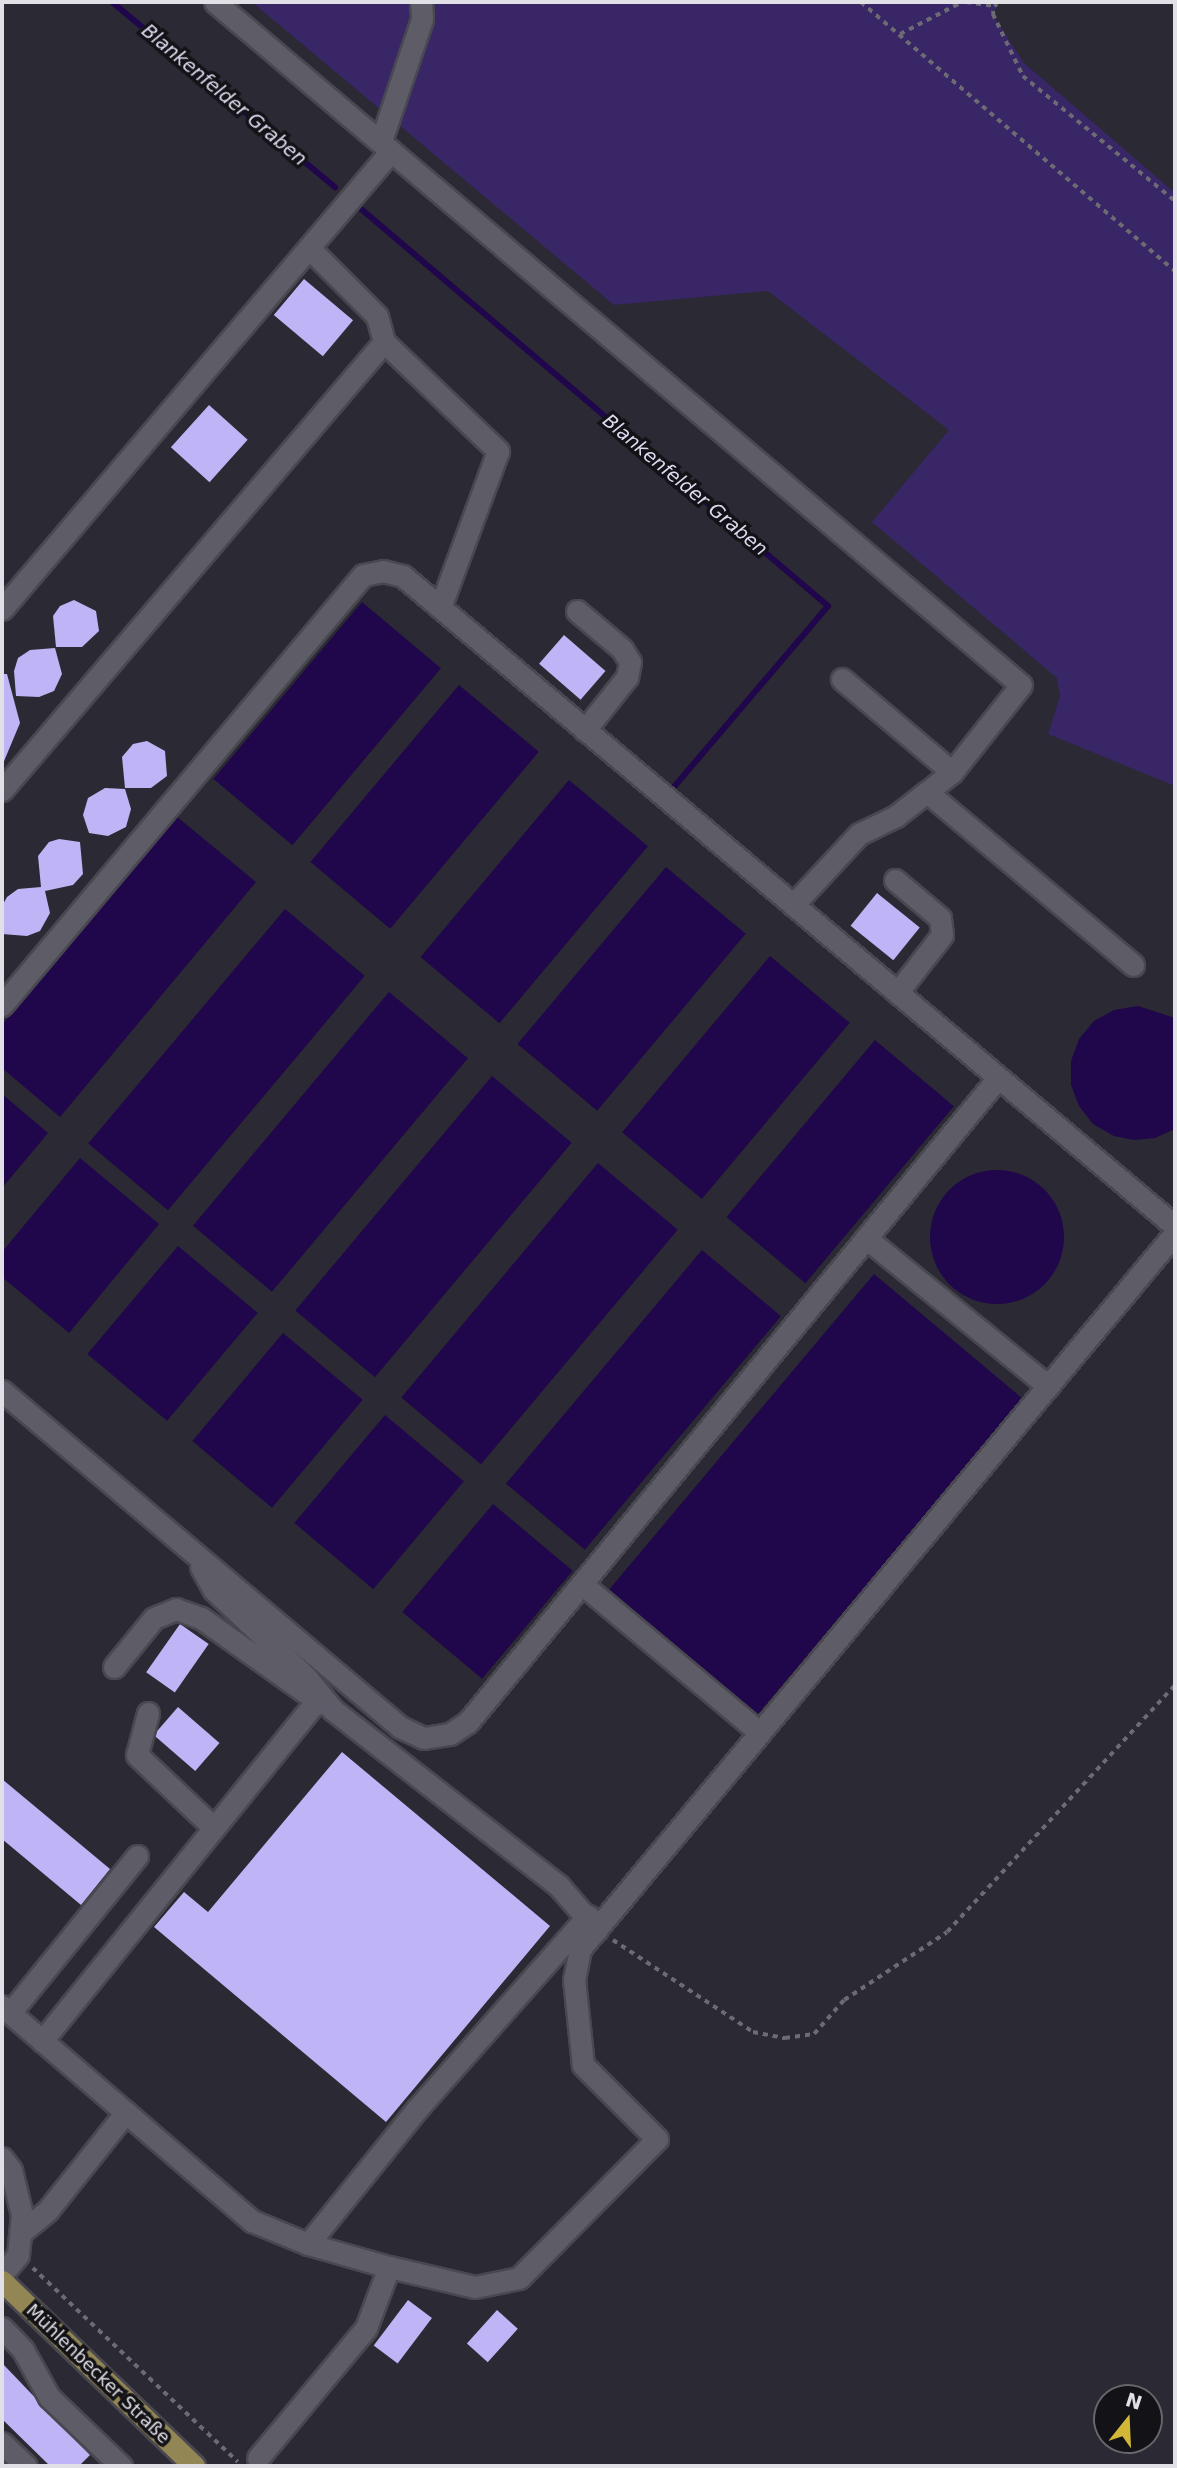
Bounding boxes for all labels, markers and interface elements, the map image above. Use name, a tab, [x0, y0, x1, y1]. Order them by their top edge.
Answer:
water label: Blankenfelder Graben	[137, 19, 311, 171]
water label: Blankenfelder Graben	[598, 409, 772, 561]
street label: Mühlenbecker Straße	[22, 2300, 174, 2448]
north arrow	[1093, 2384, 1163, 2454]
text: N	[1123, 2388, 1145, 2414]

